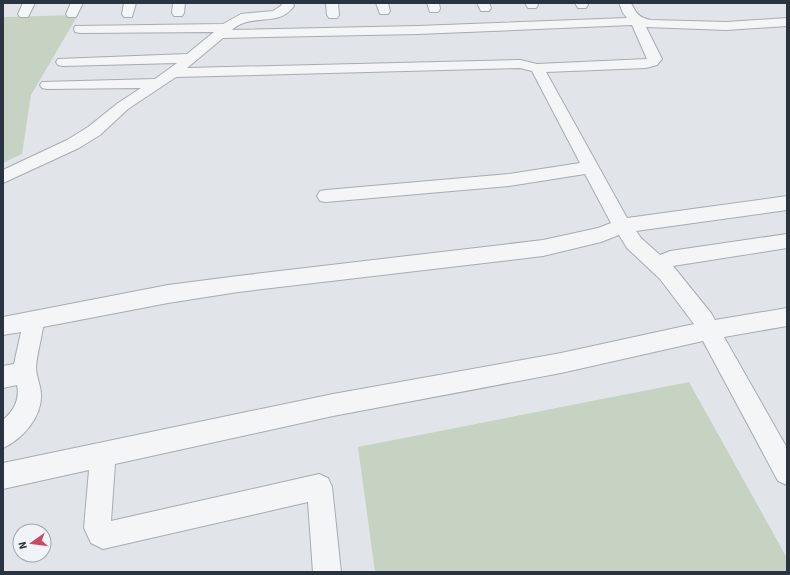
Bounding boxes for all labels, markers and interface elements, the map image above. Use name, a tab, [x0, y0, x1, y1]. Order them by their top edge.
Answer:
north arrow	[12, 523, 52, 563]
text: N	[15, 540, 31, 551]

